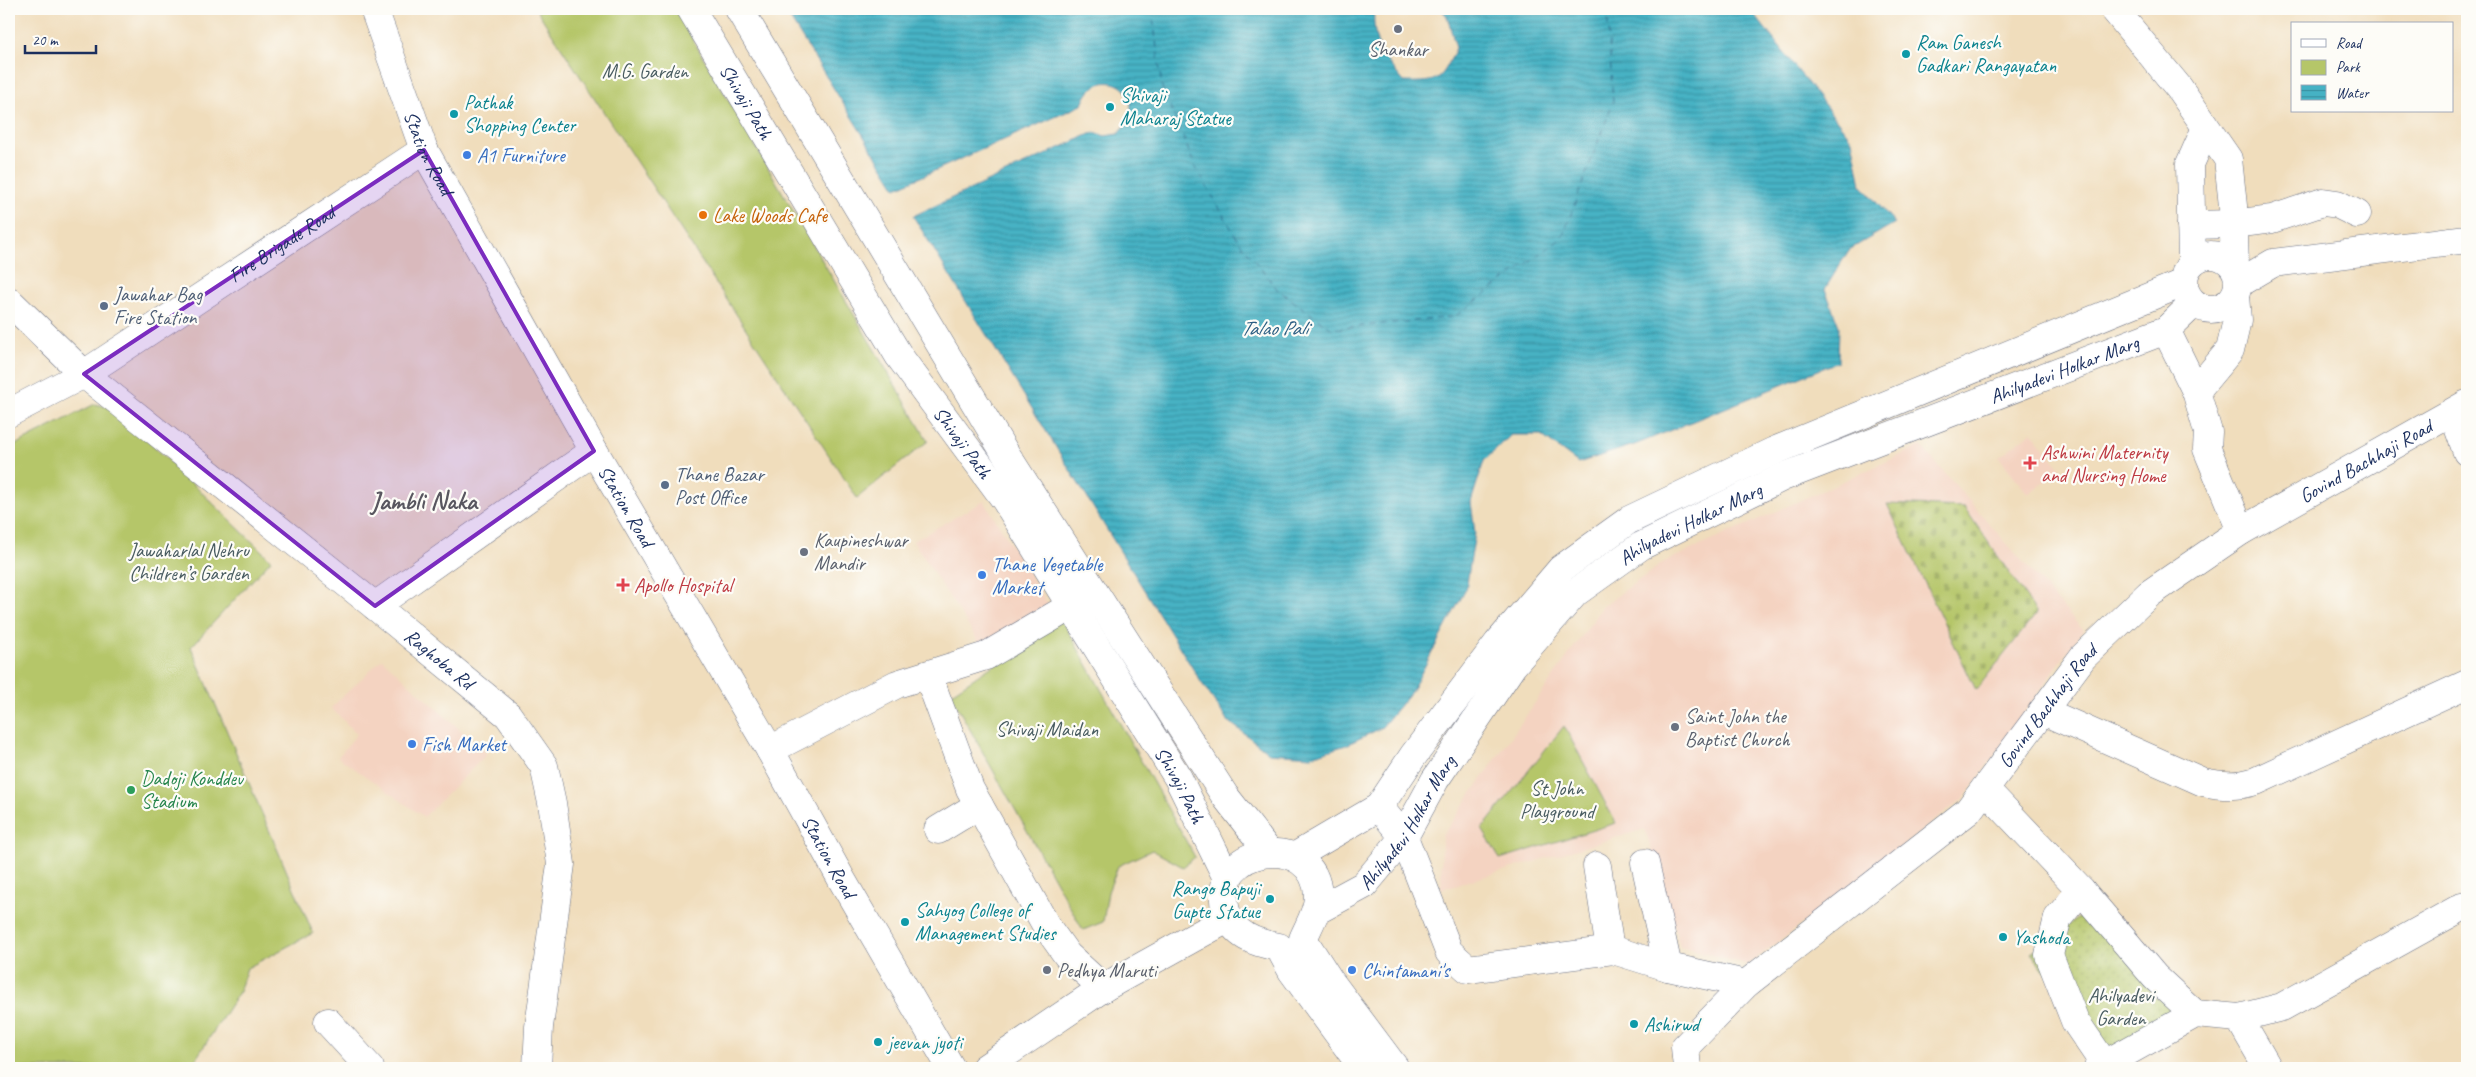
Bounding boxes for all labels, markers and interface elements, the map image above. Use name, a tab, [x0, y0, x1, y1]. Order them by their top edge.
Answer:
scale bar	[25, 22, 96, 54]
legend	[2291, 22, 2454, 112]
marker: Shankar	[1392, 23, 1404, 35]
place label: Ram Ganesh Gadkari Rangayatan	[1916, 30, 2057, 78]
text: 20 m	[32, 31, 59, 50]
text: Road	[2336, 34, 2363, 53]
place label: Shankar	[1368, 37, 1430, 62]
marker: Ram Ganesh Gadkari Rangayatan	[1900, 48, 1912, 60]
text: Park	[2336, 58, 2361, 77]
park label: M.G. Garden	[602, 59, 689, 84]
street label: Shivaji Path	[714, 60, 779, 145]
place label: Shivaji Maharaj Statue	[1120, 83, 1232, 131]
text: Water	[2336, 84, 2370, 103]
place label: Pathak Shopping Center	[464, 90, 577, 138]
marker: Shivaji Maharaj Statue	[1104, 101, 1116, 113]
street label: Station Road	[398, 108, 460, 202]
marker: Pathak Shopping Center	[448, 108, 460, 120]
place label: A1 Furniture	[477, 143, 566, 168]
marker: A1 Furniture	[461, 149, 473, 161]
street label: Fire Brigade Road	[224, 199, 342, 288]
place label: Lake Woods Cafe	[713, 203, 828, 228]
marker: Lake Woods Cafe	[697, 209, 709, 221]
place label: Jawahar Bag Fire Station	[113, 282, 203, 330]
marker: Jawahar Bag Fire Station	[98, 300, 110, 312]
water label: Talao Pali	[1240, 315, 1313, 341]
street label: Ahilyadevi Holkar Marg	[1986, 329, 2143, 409]
street label: Shivaji Path	[928, 402, 998, 484]
street label: Govind Bachhaji Road	[2295, 413, 2439, 509]
place label: Ashwini Maternity and Nursing Home	[2041, 440, 2170, 488]
marker: Ashwini Maternity and Nursing Home	[2023, 456, 2037, 470]
street label: Station Road	[592, 461, 661, 554]
place label: Thane Bazar Post Office	[675, 462, 765, 510]
street label: Ahilyadevi Holkar Marg	[1614, 477, 1767, 571]
marker: Thane Bazar Post Office	[659, 479, 671, 491]
district label: Jambli Naka	[369, 485, 479, 517]
place label: Kaupineshwar Mandir	[814, 528, 910, 576]
park label: Jawaharlal Nehru Children’s Garden	[128, 538, 250, 586]
marker: Kaupineshwar Mandir	[798, 546, 810, 558]
place label: Thane Vegetable Market	[992, 552, 1104, 600]
marker: Thane Vegetable Market	[976, 569, 988, 581]
place label: Apollo Hospital	[634, 573, 735, 598]
marker: Apollo Hospital	[616, 578, 630, 592]
street label: Raghoba Rd	[399, 623, 481, 697]
street label: Govind Bachhaji Road	[1993, 637, 2104, 773]
place label: Saint John the Baptist Church	[1685, 704, 1791, 752]
park label: Shivaji Maidan	[996, 717, 1099, 742]
marker: Saint John the Baptist Church	[1669, 721, 1681, 733]
place label: Fish Market	[422, 732, 508, 757]
marker: Fish Market	[406, 738, 418, 750]
street label: Shivaji Path	[1149, 742, 1211, 828]
street label: Ahilyadevi Holkar Marg	[1353, 749, 1462, 895]
place label: Dadoji Konddev Stadium	[141, 766, 245, 814]
park label: St John Playground	[1520, 776, 1597, 824]
marker: Dadoji Konddev Stadium	[125, 784, 137, 796]
street label: Station Road	[796, 811, 863, 905]
place label: Rango Bapuji Gupte Statue	[1172, 876, 1262, 924]
marker: Rango Bapuji Gupte Statue	[1264, 893, 1276, 905]
place label: Sahyog College of Management Studies	[915, 898, 1058, 946]
marker: Sahyog College of Management Studies	[899, 916, 911, 928]
place label: Yashoda	[2013, 925, 2071, 950]
marker: Yashoda	[1997, 931, 2009, 943]
place label: Pedhya Maruti	[1057, 958, 1159, 983]
place label: Chintamani's	[1362, 958, 1452, 983]
marker: Pedhya Maruti	[1041, 964, 1053, 976]
marker: Chintamani's	[1346, 964, 1358, 976]
park label: Ahilyadevi Garden	[2088, 983, 2156, 1031]
place label: Ashirwd	[1644, 1012, 1702, 1037]
marker: Ashirwd	[1628, 1018, 1640, 1030]
place label: jeevan jyoti	[886, 1030, 964, 1055]
marker: jeevan jyoti	[872, 1036, 884, 1048]

